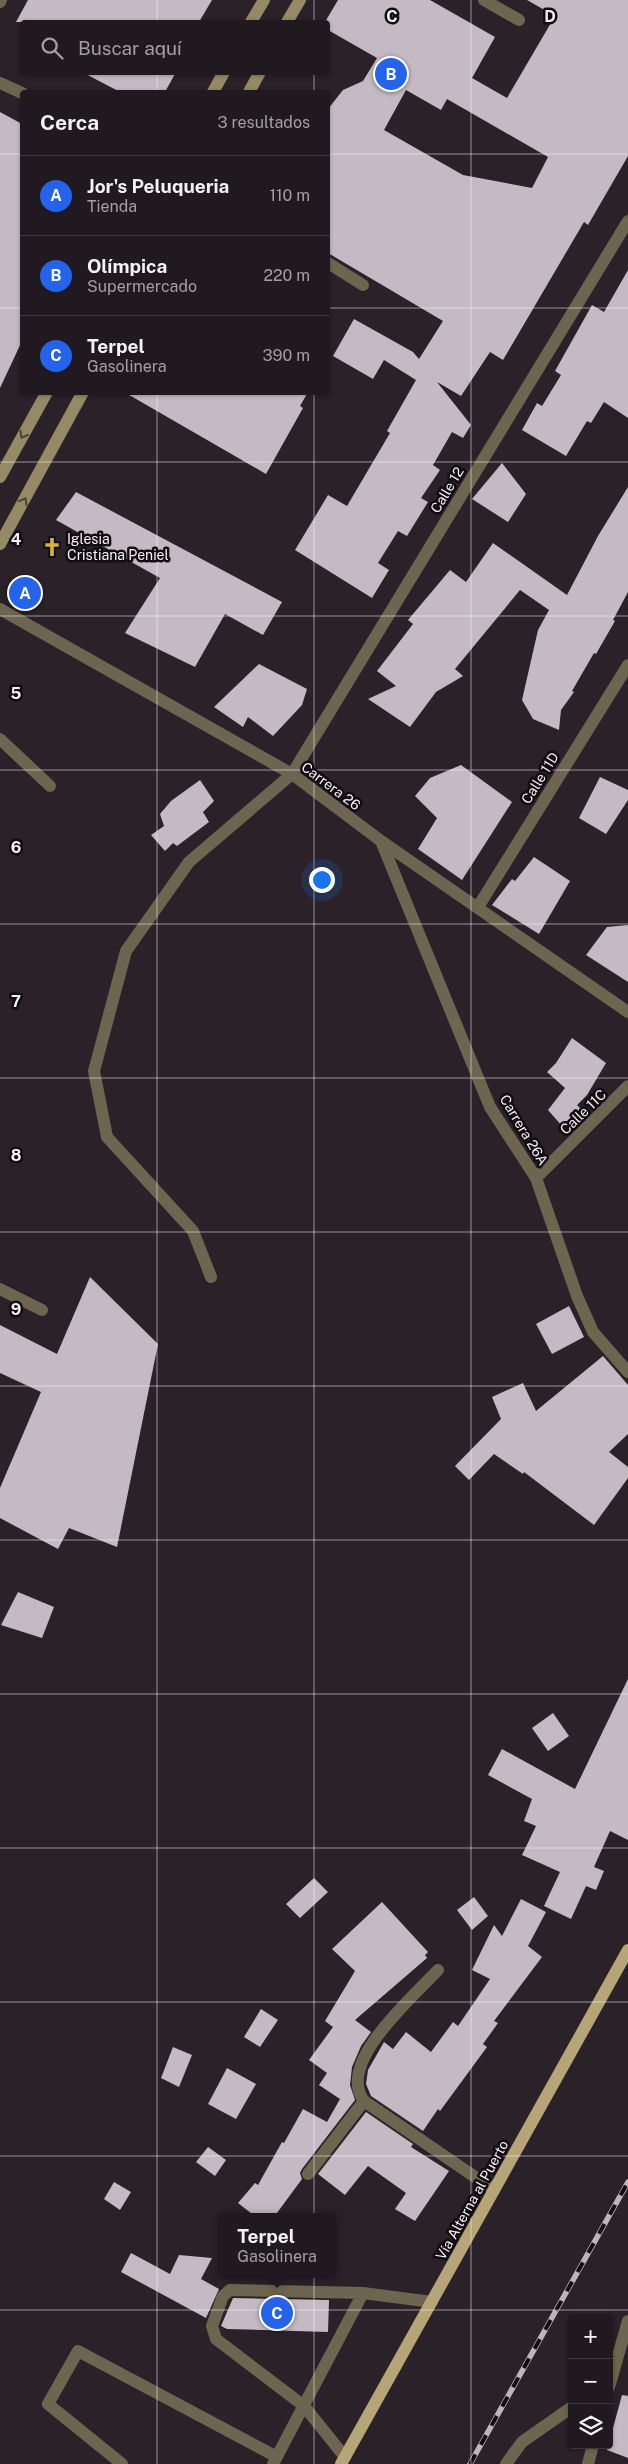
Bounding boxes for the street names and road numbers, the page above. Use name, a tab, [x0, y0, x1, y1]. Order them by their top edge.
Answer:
street label: Calle 12	[427, 464, 467, 516]
street label: Calle 11D	[518, 749, 562, 807]
street label: Carrera 26	[298, 759, 364, 813]
street label: Calle 11C	[557, 1086, 609, 1138]
street label: Carrera 26A	[497, 1092, 551, 1168]
street label: Vía Alterna al Puerto	[432, 2137, 512, 2263]

